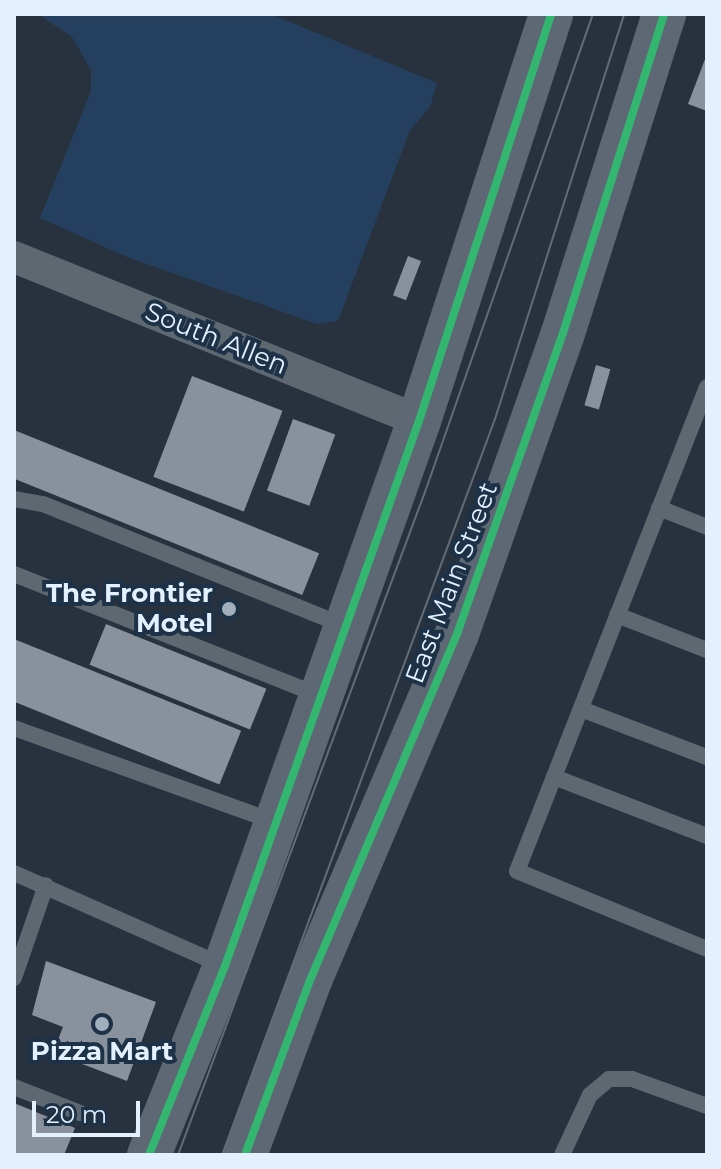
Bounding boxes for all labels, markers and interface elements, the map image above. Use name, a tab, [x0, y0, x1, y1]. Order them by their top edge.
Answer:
street label: South Allen	[140, 296, 292, 382]
street label: East Main Street	[399, 478, 505, 688]
place label: The Frontier Motel	[46, 578, 213, 640]
marker: The Frontier Motel	[220, 600, 238, 618]
marker: Pizza Mart	[93, 1015, 111, 1033]
place label: Pizza Mart	[31, 1036, 173, 1068]
scale bar	[36, 1085, 144, 1135]
text: 20 m	[46, 1100, 107, 1129]

